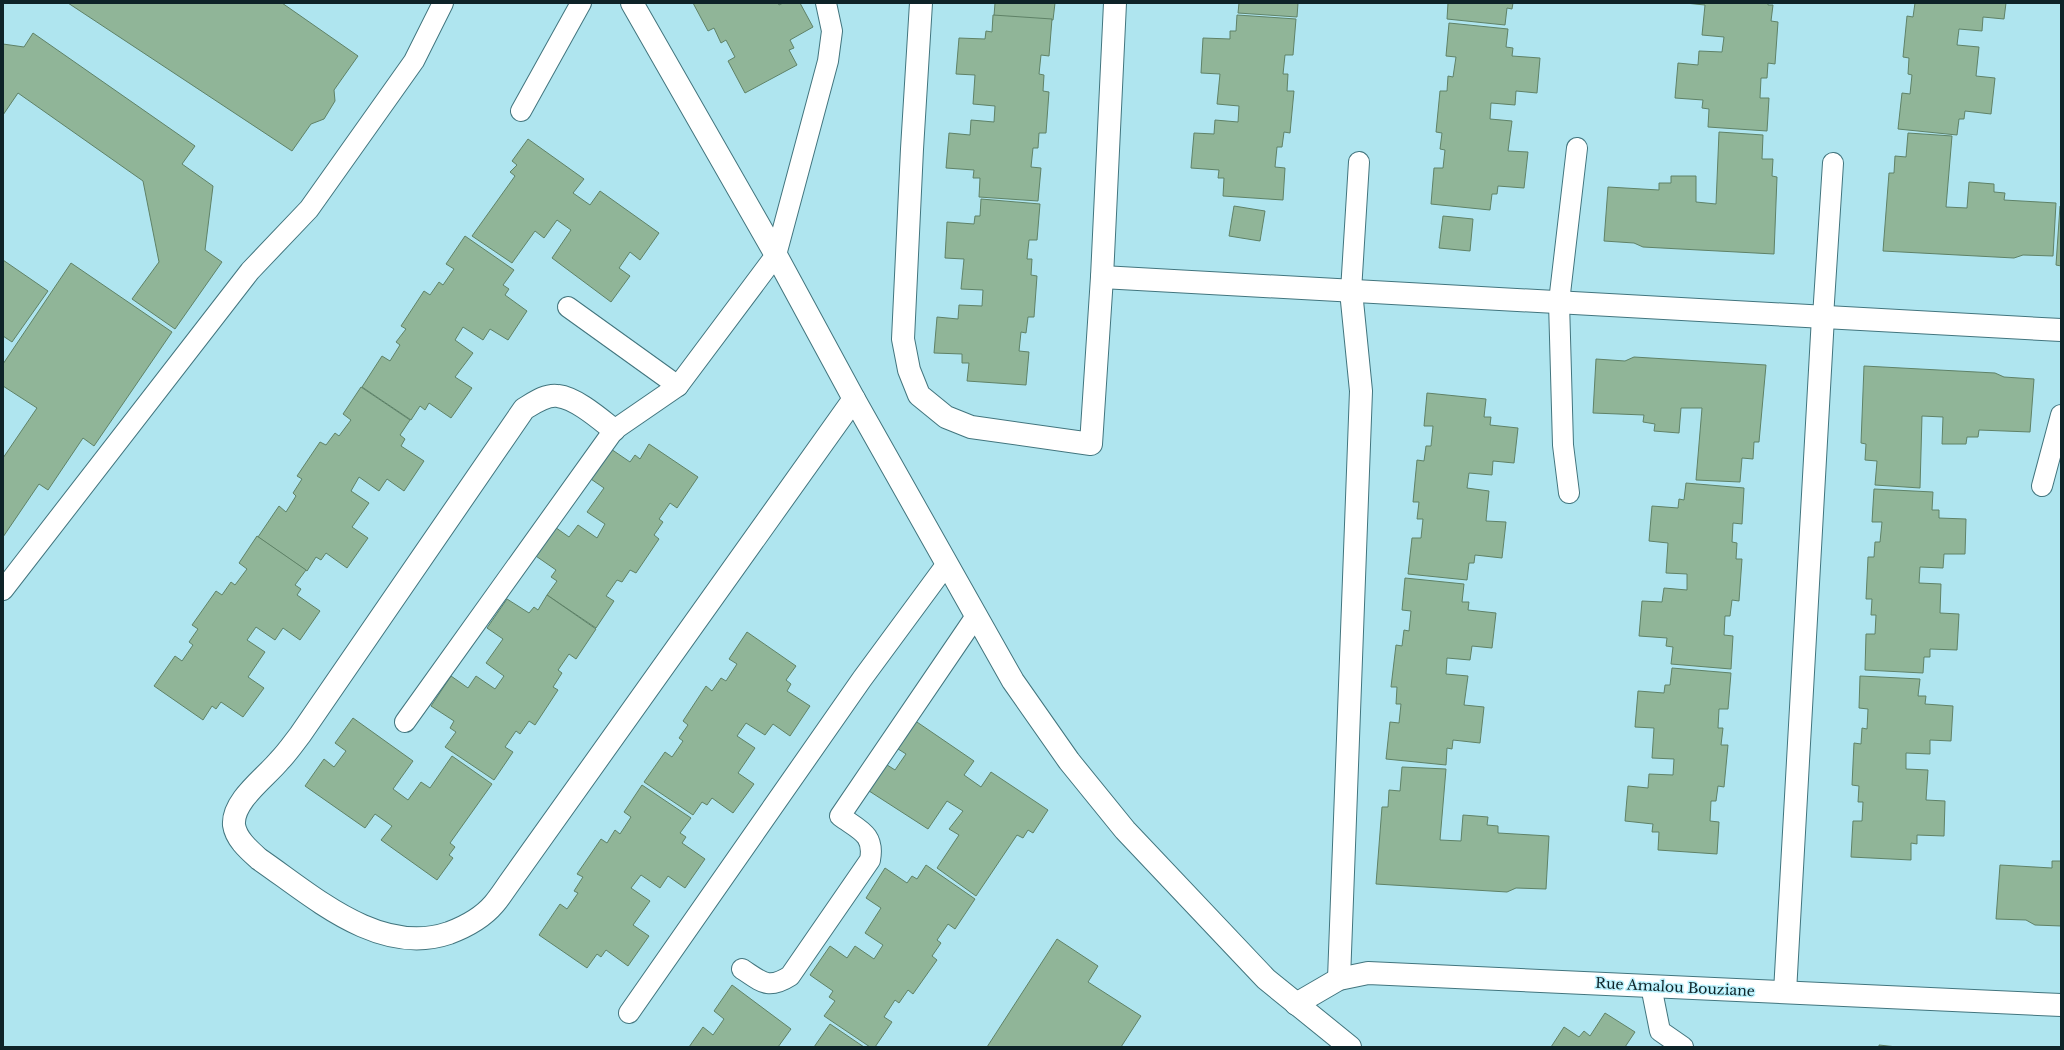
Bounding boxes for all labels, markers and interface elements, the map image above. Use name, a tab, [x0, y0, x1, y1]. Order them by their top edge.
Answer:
street label: Rue Amalou Bouziane	[1595, 974, 1755, 1000]

